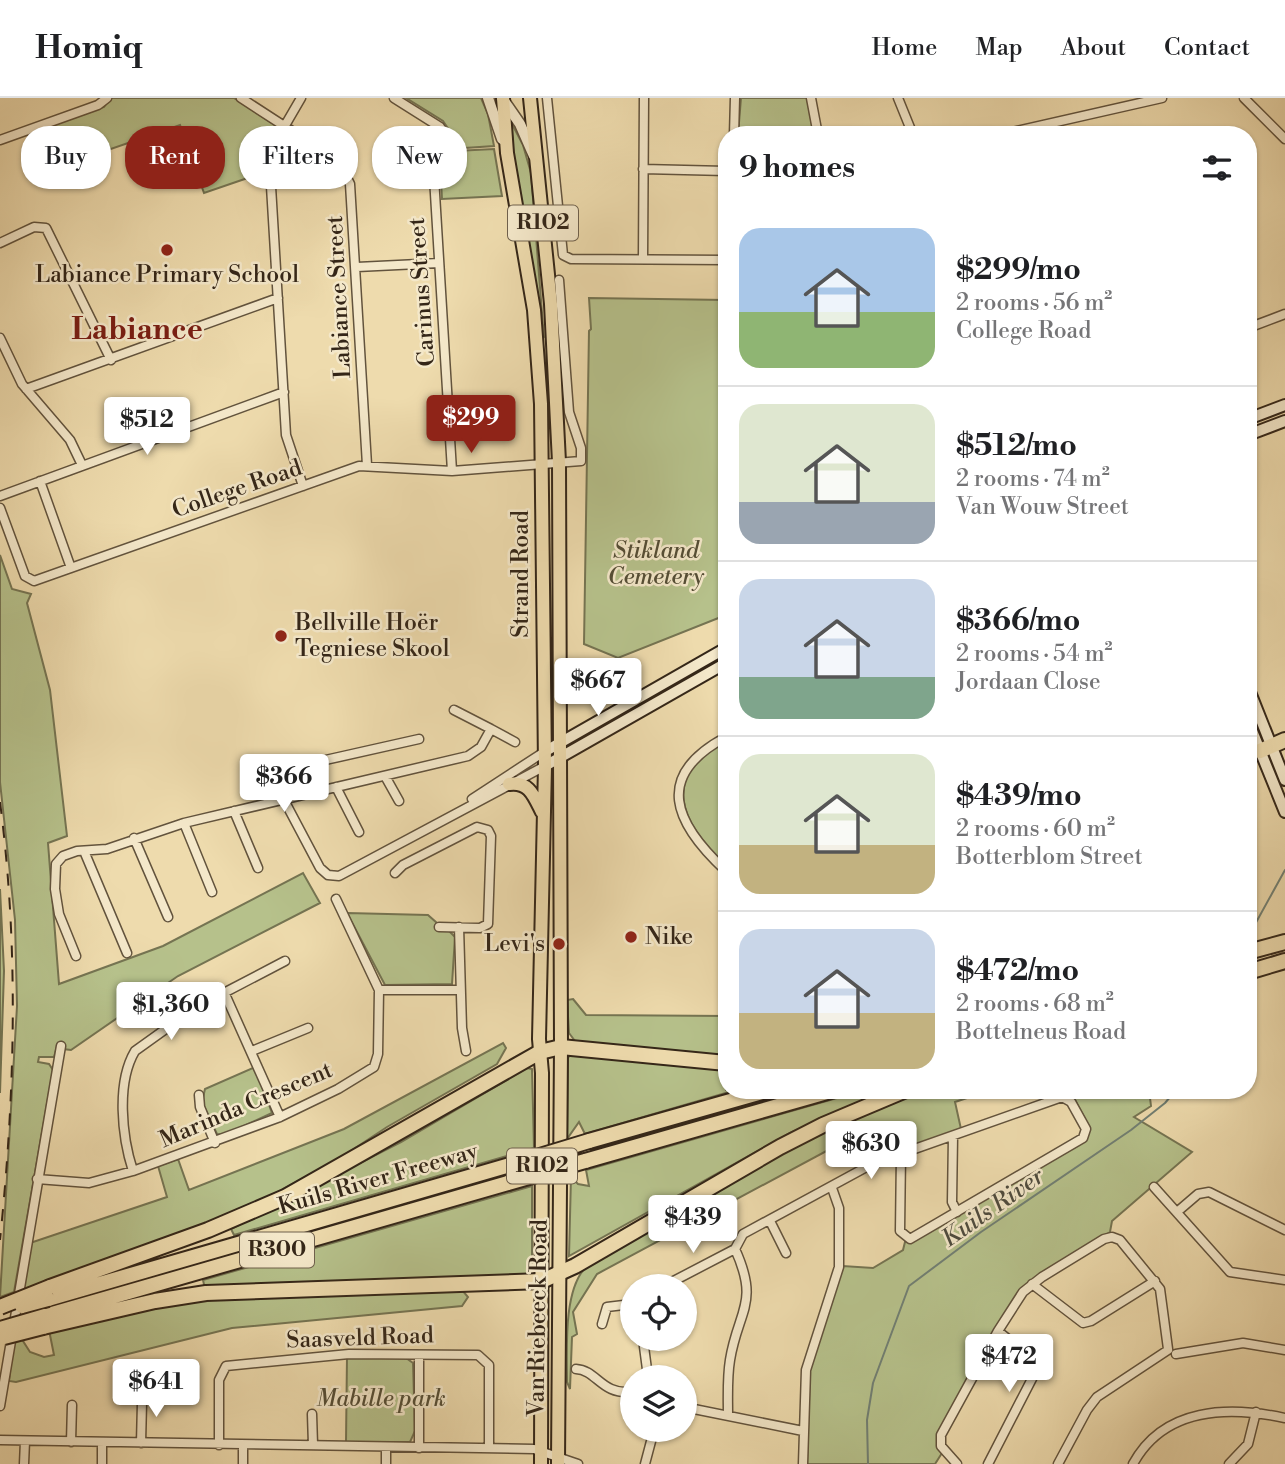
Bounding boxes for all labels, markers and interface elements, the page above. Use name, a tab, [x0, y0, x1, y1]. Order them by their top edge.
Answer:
text: Homiq	[35, 28, 143, 69]
text: Home	[872, 33, 937, 63]
text: Map	[975, 33, 1023, 63]
text: About	[1061, 33, 1126, 63]
text: Contact	[1164, 33, 1250, 63]
chip: Buy	[21, 126, 111, 189]
chip: Rent	[125, 126, 225, 189]
chip: Filters	[239, 126, 358, 189]
chip: New	[372, 126, 467, 189]
text: 9 homes	[739, 149, 855, 187]
icon: filters	[1198, 149, 1236, 187]
road number: R102	[508, 206, 578, 240]
street label: Labiance Street	[321, 215, 357, 379]
street label: Carinus Street	[403, 216, 441, 368]
marker: Labiance Primary School	[159, 242, 175, 258]
text: $299/mo	[956, 251, 1081, 289]
icon: home	[795, 256, 879, 340]
place label: Labiance Primary School	[35, 261, 299, 289]
text: 2 rooms · 56 m²	[956, 289, 1112, 317]
district label: Labiance	[71, 311, 203, 349]
text: College Road	[956, 317, 1091, 345]
pin: $299	[430, 396, 512, 455]
pin: $512	[106, 398, 188, 457]
text: $299	[442, 404, 500, 432]
text: $512	[120, 406, 174, 434]
text: $512/mo	[956, 427, 1077, 465]
icon: home	[795, 432, 879, 516]
street label: College Road	[168, 454, 306, 524]
text: 2 rooms · 74 m²	[956, 465, 1110, 493]
text: Van Wouw Street	[956, 493, 1129, 521]
street label: Strand Road	[507, 510, 535, 638]
park label: Stikland Cemetery	[608, 537, 705, 591]
text: $366/mo	[956, 602, 1080, 640]
icon: home	[795, 607, 879, 691]
place label: Bellville Hoër Tegniese Skool	[294, 609, 450, 663]
marker: Bellville Hoër Tegniese Skool	[273, 628, 289, 644]
text: 2 rooms · 54 m²	[956, 640, 1113, 668]
pin: $667	[557, 658, 639, 718]
text: $667	[570, 667, 626, 695]
text: Jordaan Close	[956, 668, 1101, 696]
pin: $366	[243, 754, 325, 814]
text: $366	[256, 763, 312, 791]
text: $439/mo	[956, 777, 1082, 815]
icon: home	[795, 782, 879, 866]
text: 2 rooms · 60 m²	[956, 815, 1115, 843]
text: Botterblom Street	[956, 843, 1143, 871]
place label: Nike	[645, 923, 693, 951]
marker: Nike	[623, 929, 639, 945]
place label: Levi's	[484, 930, 545, 958]
marker: Levi's	[551, 936, 567, 952]
text: $472/mo	[956, 952, 1079, 990]
icon: home	[795, 957, 879, 1041]
pin: $1,360	[114, 982, 228, 1042]
text: 2 rooms · 68 m²	[956, 990, 1114, 1018]
text: $1,360	[132, 991, 210, 1019]
text: Bottelneus Road	[956, 1018, 1126, 1046]
street label: Marinda Crescent	[155, 1056, 337, 1154]
pin: $630	[830, 1122, 912, 1181]
text: $630	[842, 1130, 900, 1158]
street label: Kuils River Freeway	[275, 1137, 482, 1221]
road number: R102	[507, 1148, 577, 1184]
water label: Kuils River	[936, 1161, 1051, 1254]
pin: $439	[652, 1196, 734, 1255]
text: $439	[664, 1204, 722, 1232]
street label: Van Riebeeck Road	[522, 1219, 554, 1418]
road number: R300	[240, 1232, 314, 1268]
map controls	[620, 1274, 697, 1442]
button: locate	[620, 1274, 697, 1351]
street label: Saasveld Road	[286, 1321, 434, 1355]
pin: $472	[968, 1334, 1050, 1394]
text: $472	[981, 1343, 1037, 1371]
pin: $641	[115, 1360, 197, 1419]
button: layers	[620, 1365, 697, 1442]
text: $641	[129, 1368, 183, 1396]
park label: Mabille park	[316, 1385, 446, 1413]

